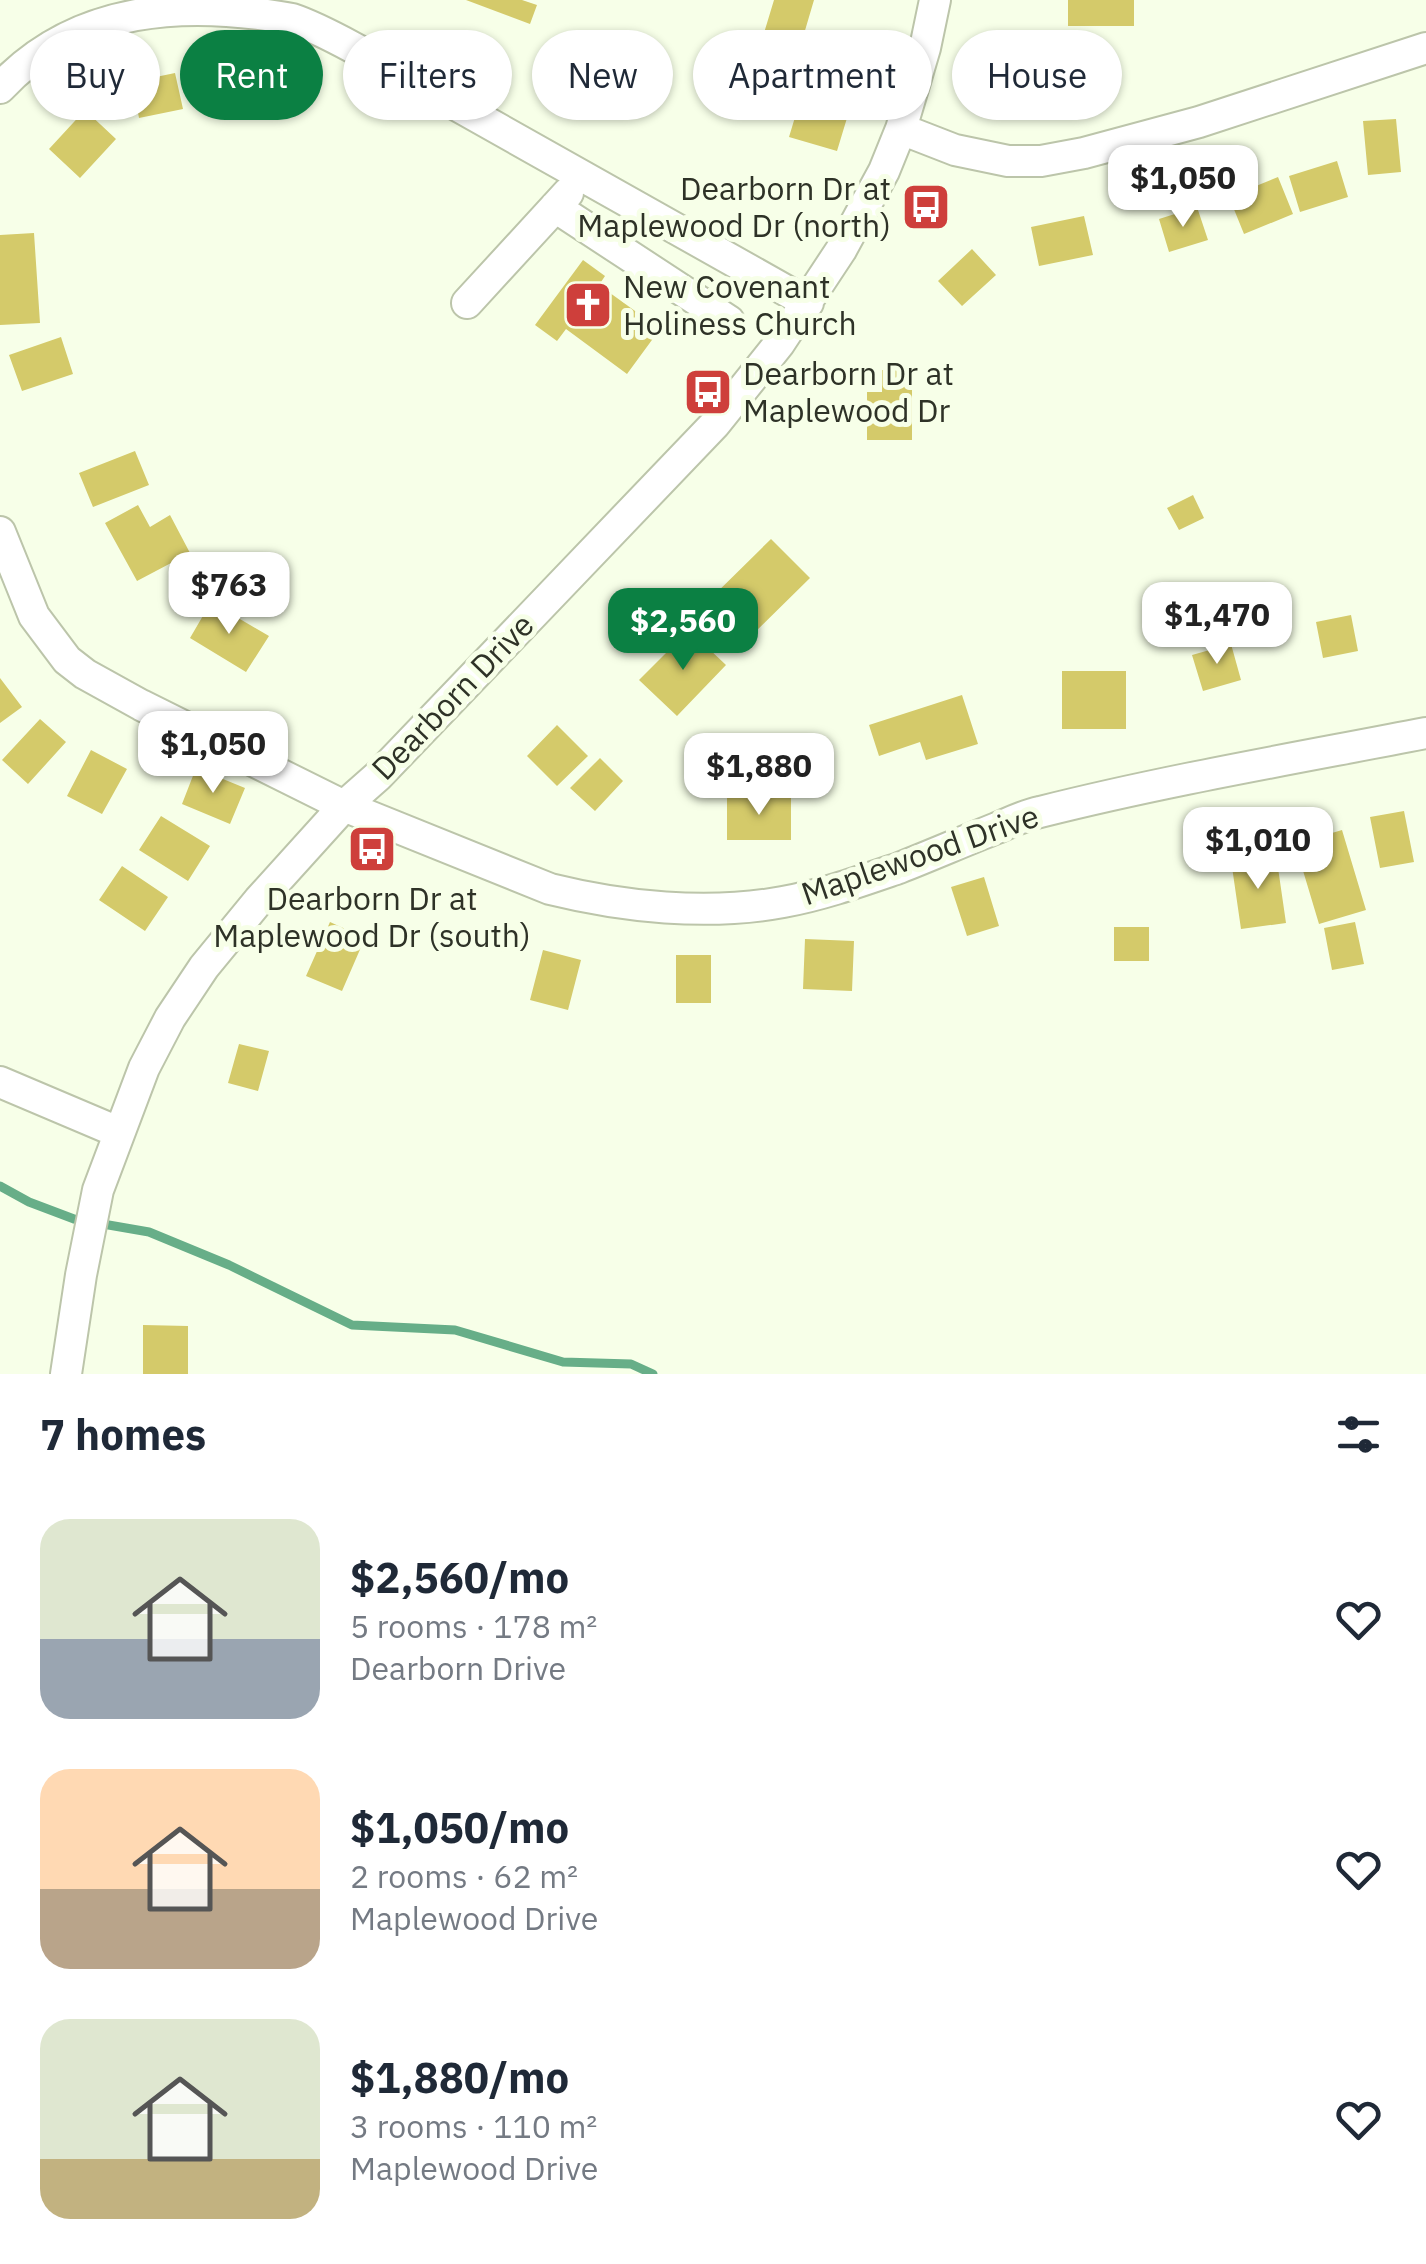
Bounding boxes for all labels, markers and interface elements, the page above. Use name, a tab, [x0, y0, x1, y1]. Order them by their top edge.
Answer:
chip: Buy	[30, 30, 160, 120]
chip: Rent	[180, 30, 323, 120]
chip: Filters	[343, 30, 512, 120]
chip: New	[532, 30, 673, 120]
chip: Apartment	[693, 30, 932, 120]
chip: House	[952, 30, 1122, 120]
pin: $1,050	[1102, 145, 1264, 230]
text: $1,050	[1130, 156, 1236, 198]
place label: Dearborn Dr at Maplewood Dr (north)	[577, 167, 891, 246]
bus stop icon: Dearborn Dr at Maplewood Dr (north)	[900, 181, 952, 233]
place label: New Covenant Holiness Church	[623, 265, 857, 344]
church icon: New Covenant Holiness Church	[562, 279, 614, 331]
place label: Dearborn Dr at Maplewood Dr	[743, 352, 954, 431]
bus stop icon: Dearborn Dr at Maplewood Dr	[682, 366, 734, 418]
pin: $763	[170, 552, 288, 637]
text: $763	[191, 563, 267, 605]
pin: $1,470	[1136, 582, 1298, 667]
pin: $2,560	[602, 588, 764, 673]
text: $1,470	[1164, 593, 1270, 635]
text: $2,560	[630, 599, 736, 641]
street label: Dearborn Drive	[362, 604, 542, 789]
pin: $1,050	[132, 711, 294, 796]
text: $1,050	[160, 722, 266, 764]
pin: $1,880	[678, 733, 840, 818]
text: $1,880	[706, 744, 812, 786]
street label: Maplewood Drive	[795, 794, 1044, 914]
pin: $1,010	[1177, 807, 1339, 892]
text: $1,010	[1205, 818, 1311, 860]
bus stop icon: Dearborn Dr at Maplewood Dr (south)	[346, 823, 398, 875]
place label: Dearborn Dr at Maplewood Dr (south)	[213, 877, 531, 956]
text: 7 homes	[40, 1407, 206, 1462]
icon: filters	[1331, 1407, 1386, 1462]
text: $2,560/mo	[350, 1550, 569, 1605]
icon: home	[120, 1559, 240, 1679]
icon: heart	[1331, 1592, 1386, 1647]
text: 5 rooms · 178 m²	[350, 1605, 597, 1647]
text: Dearborn Drive	[350, 1647, 566, 1689]
text: $1,050/mo	[350, 1800, 569, 1855]
icon: home	[120, 1809, 240, 1929]
icon: heart	[1331, 1842, 1386, 1897]
text: 2 rooms · 62 m²	[350, 1855, 578, 1897]
text: Maplewood Drive	[350, 1897, 598, 1939]
text: $1,880/mo	[350, 2050, 569, 2105]
icon: home	[120, 2059, 240, 2179]
icon: heart	[1331, 2092, 1386, 2147]
text: 3 rooms · 110 m²	[350, 2105, 597, 2147]
text: Maplewood Drive	[350, 2147, 598, 2189]

